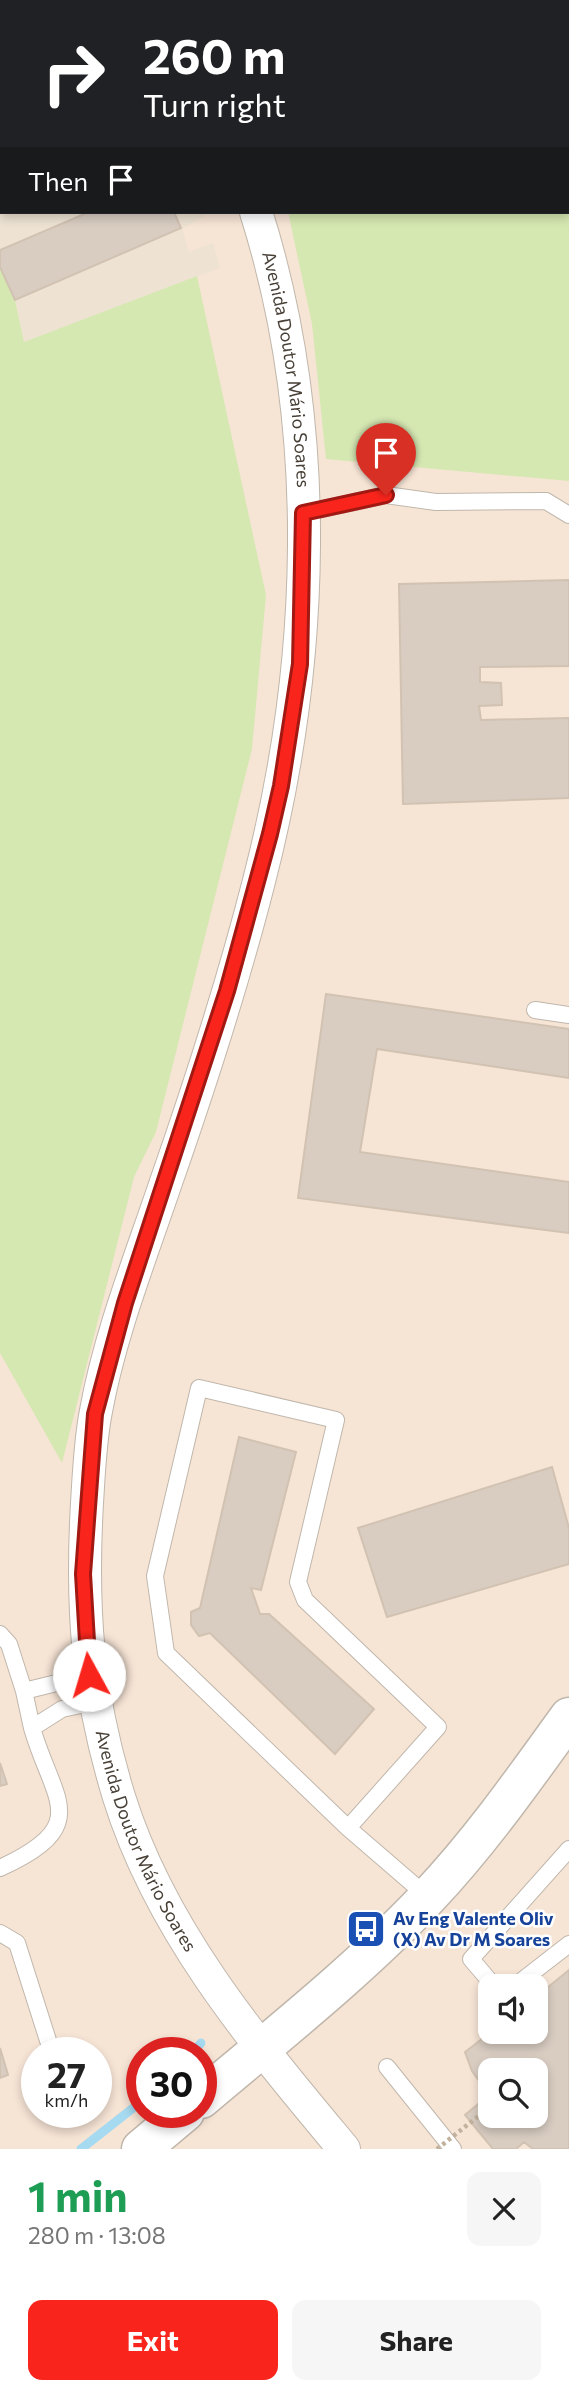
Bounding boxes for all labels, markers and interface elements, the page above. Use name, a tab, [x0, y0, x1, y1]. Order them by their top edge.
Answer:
text: 260 m	[143, 24, 285, 84]
icon: right	[28, 28, 119, 119]
text: Turn right	[143, 84, 286, 124]
icon: arrive	[102, 161, 140, 199]
text: Then	[28, 165, 88, 196]
street label: Avenida Doutor Mário Soares	[258, 249, 315, 488]
pin	[356, 423, 416, 495]
icon: arrive	[367, 434, 405, 472]
position arrow	[52, 1638, 126, 1712]
street label: Avenida Doutor Mário Soares	[92, 1728, 202, 1955]
place label: Av Eng Valente Oliv (X) Av Dr M Soares	[393, 1907, 554, 1950]
bus stop icon: Av Eng Valente Oliv (X) Av Dr M Soares	[345, 1908, 387, 1950]
map controls	[478, 1974, 548, 2128]
button: sound	[478, 1974, 548, 2044]
speed limit sign: 30	[126, 2037, 217, 2128]
text: 27	[47, 2052, 86, 2095]
button: search	[478, 2058, 548, 2128]
text: km/h	[45, 2089, 88, 2111]
text: 1 min	[28, 2169, 128, 2221]
button: close	[467, 2172, 541, 2246]
text: 280 m · 13:08	[28, 2221, 166, 2249]
button: Exit	[28, 2300, 278, 2380]
button: Share	[292, 2300, 541, 2380]

